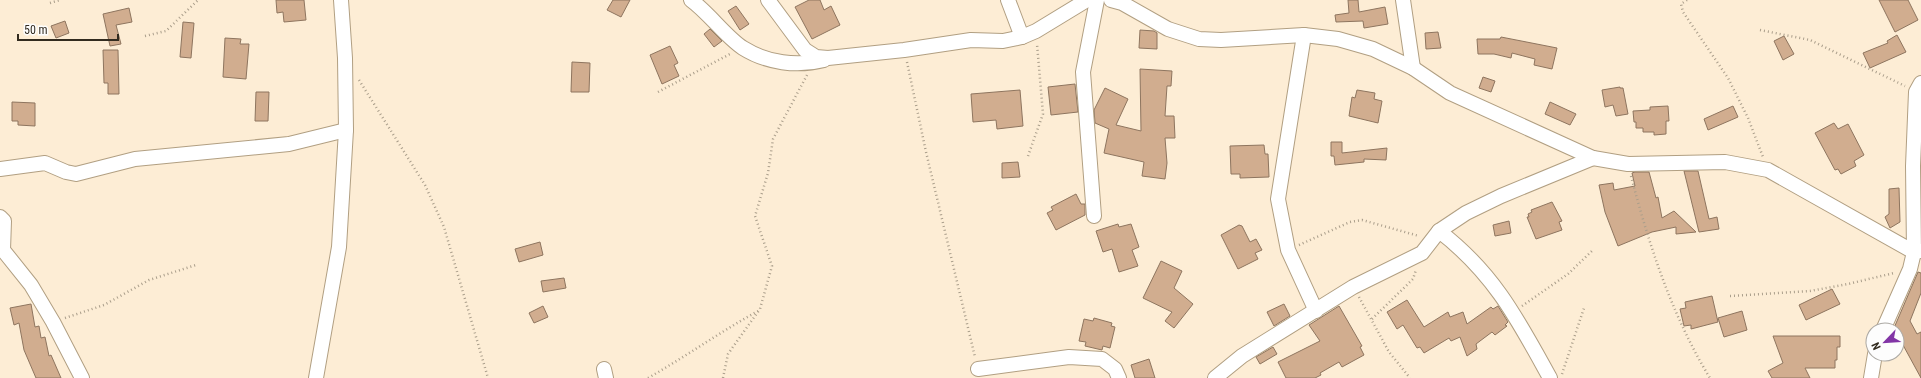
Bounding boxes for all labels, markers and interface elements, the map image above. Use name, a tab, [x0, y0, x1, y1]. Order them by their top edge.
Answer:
scale bar	[18, 16, 118, 42]
text: 50 m	[24, 23, 48, 37]
north arrow	[1865, 322, 1905, 362]
text: N	[1869, 340, 1884, 352]

